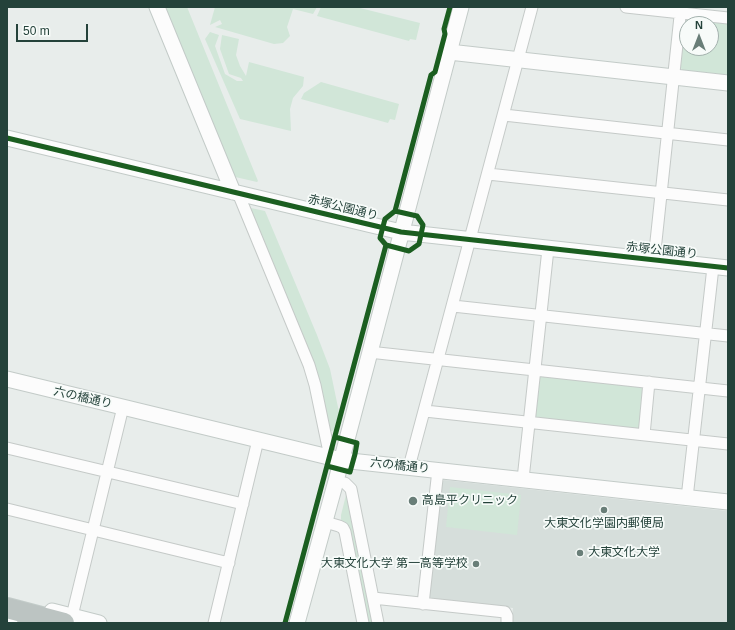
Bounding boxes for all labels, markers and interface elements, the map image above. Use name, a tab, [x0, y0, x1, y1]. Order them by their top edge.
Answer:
scale bar	[18, 16, 90, 42]
north arrow	[679, 16, 719, 56]
text: N	[695, 19, 703, 31]
text: 50 m	[23, 24, 50, 38]
street label: 赤塚公園通り	[306, 192, 380, 224]
street label: 赤塚公園通り	[625, 240, 699, 262]
street label: 六の橋通り	[52, 384, 114, 412]
street label: 六の橋通り	[369, 456, 431, 476]
place label: 高島平クリニック	[422, 494, 518, 508]
marker: 高島平クリニック	[407, 495, 419, 507]
marker: 大東文化学園内郵便局	[599, 505, 609, 515]
place label: 大東文化学園内郵便局	[544, 517, 664, 531]
place label: 大東文化大学	[588, 546, 660, 560]
marker: 大東文化大学	[575, 548, 585, 558]
place label: 大東文化大学 第一高等学校	[321, 557, 468, 571]
marker: 大東文化大学 第一高等学校	[471, 559, 481, 569]

